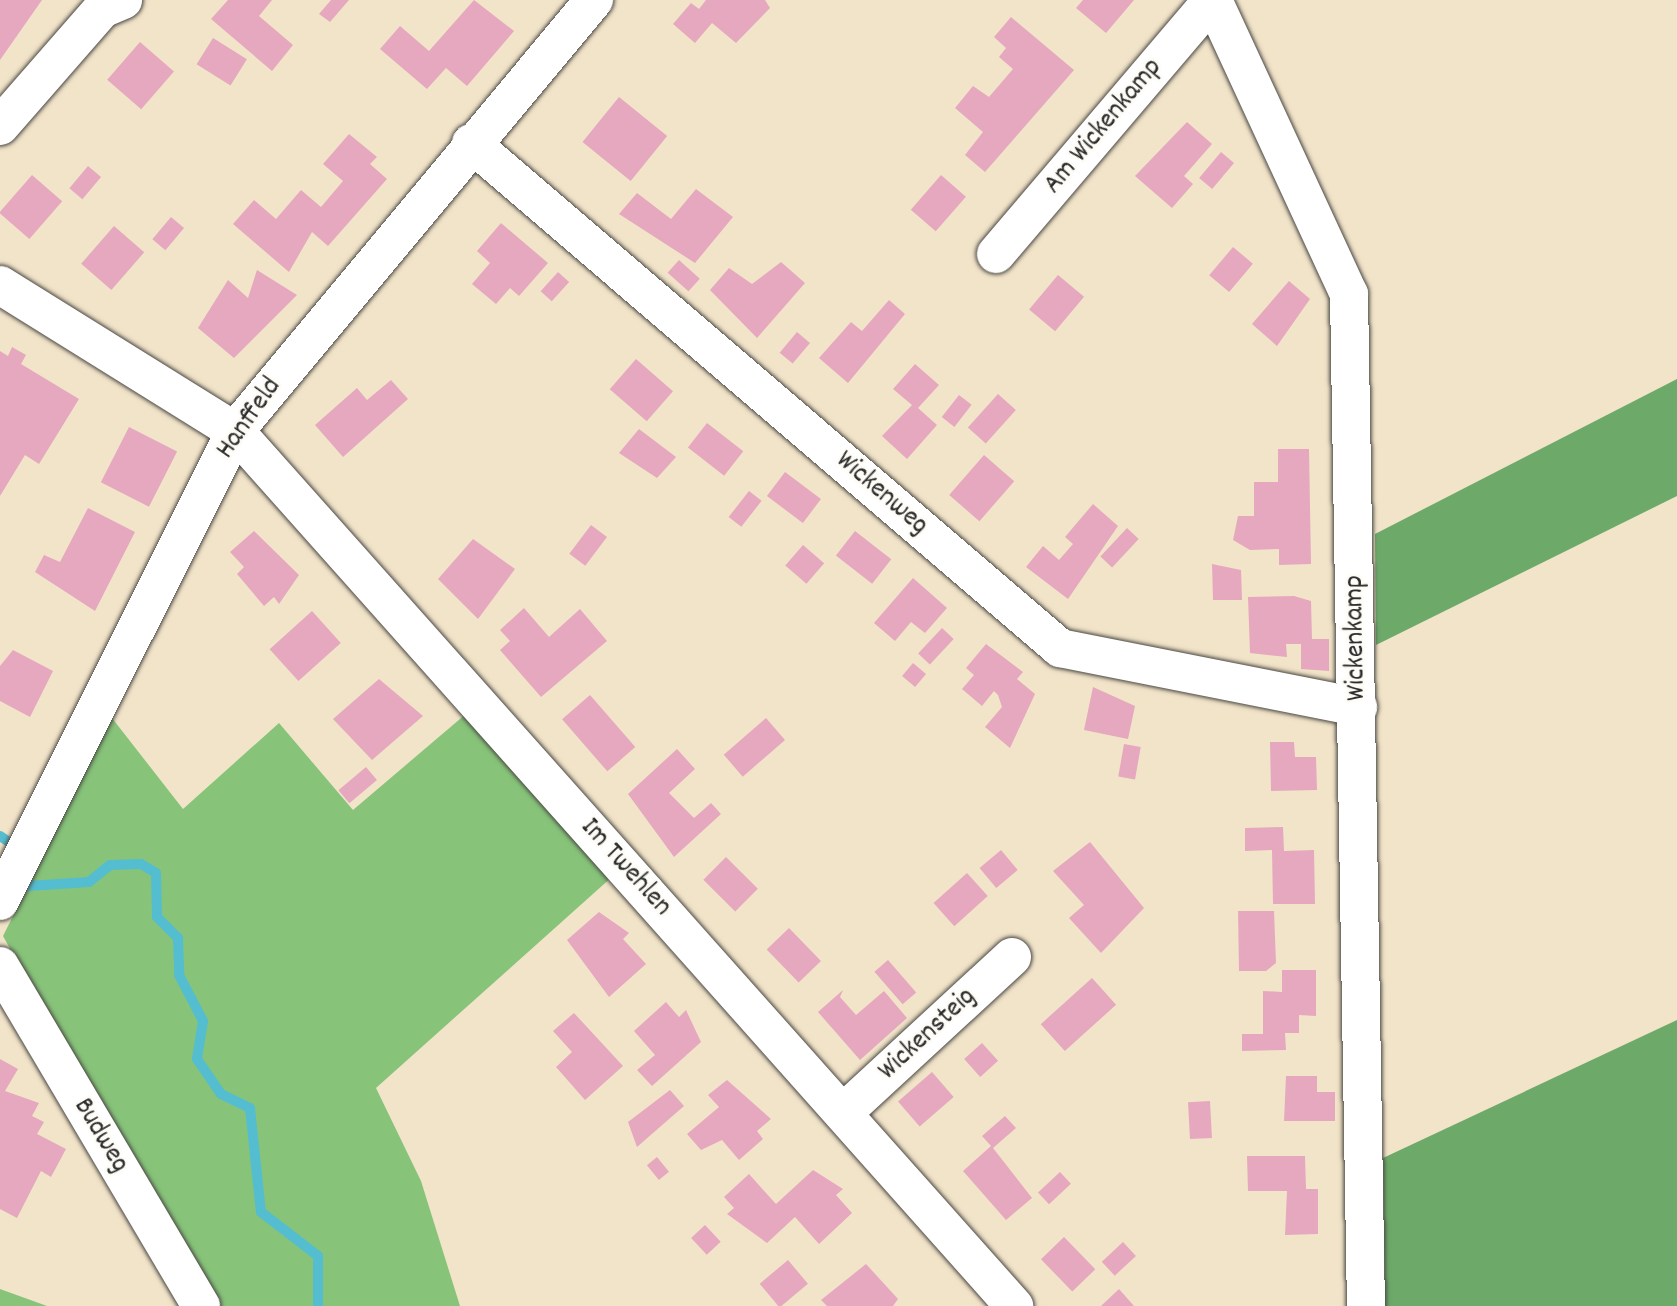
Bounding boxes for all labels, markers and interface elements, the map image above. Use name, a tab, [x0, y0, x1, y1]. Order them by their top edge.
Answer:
street label: Am Wickenkamp	[1037, 52, 1171, 202]
street label: Hanffeld	[210, 372, 290, 466]
street label: Wickenweg	[828, 445, 934, 543]
street label: Wickenkamp	[1339, 575, 1375, 701]
street label: Im Twehlen	[572, 812, 678, 924]
street label: Wickensteig	[872, 981, 984, 1089]
street label: Budweg	[65, 1093, 135, 1179]

